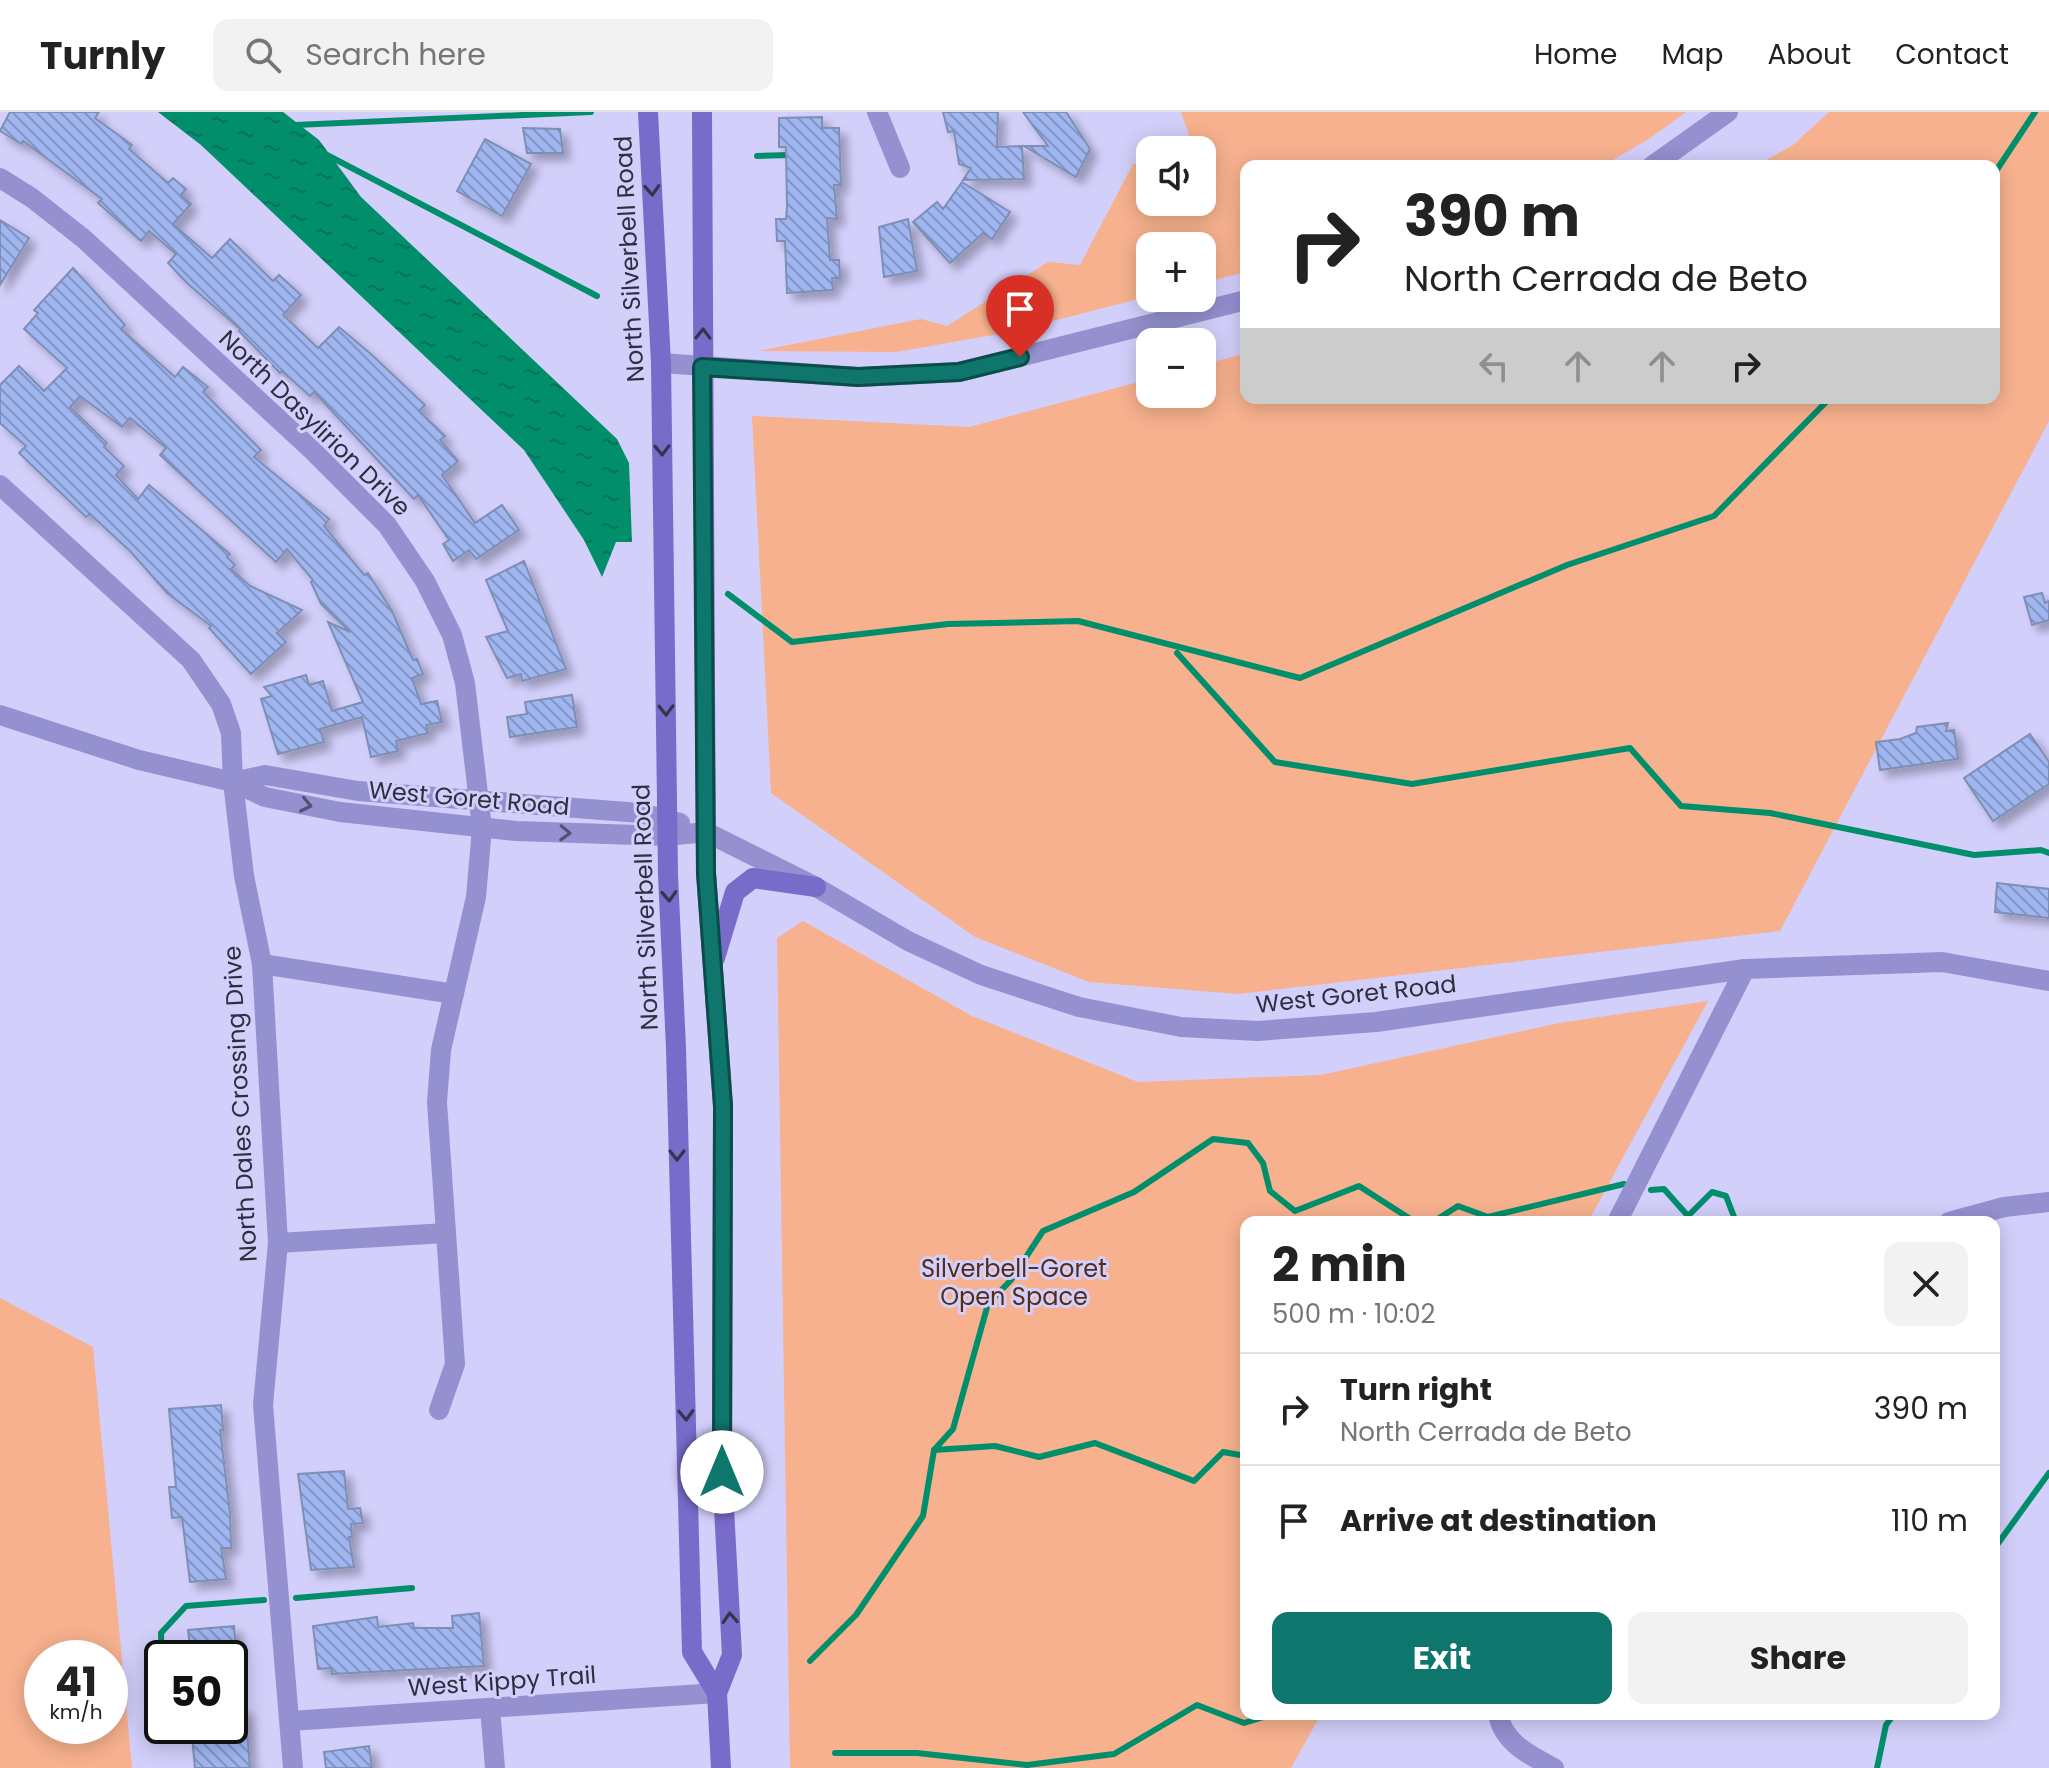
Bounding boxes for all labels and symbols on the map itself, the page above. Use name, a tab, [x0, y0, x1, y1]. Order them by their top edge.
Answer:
street label: North Silverbell Road	[606, 135, 652, 383]
one-way arrow	[643, 184, 660, 197]
pin	[986, 275, 1054, 357]
street label: North Dasylirion Drive	[212, 323, 418, 523]
one-way arrow	[694, 327, 711, 340]
one-way arrow	[653, 444, 671, 457]
one-way arrow	[657, 704, 675, 717]
street label: West Goret Road	[367, 773, 571, 823]
street label: North Silverbell Road	[624, 783, 666, 1031]
one-way arrow	[299, 796, 313, 813]
one-way arrow	[559, 824, 572, 841]
one-way arrow	[660, 890, 677, 903]
street label: North Dales Crossing Drive	[215, 945, 265, 1263]
street label: West Goret Road	[1254, 967, 1458, 1021]
one-way arrow	[668, 1149, 686, 1162]
park label: Silverbell-Goret Open Space	[921, 1252, 1107, 1313]
one-way arrow	[678, 1409, 695, 1422]
position arrow	[680, 1430, 764, 1514]
one-way arrow	[721, 1611, 738, 1624]
speed limit sign: 50	[144, 1640, 248, 1744]
street label: West Kippy Trail	[407, 1658, 597, 1704]

